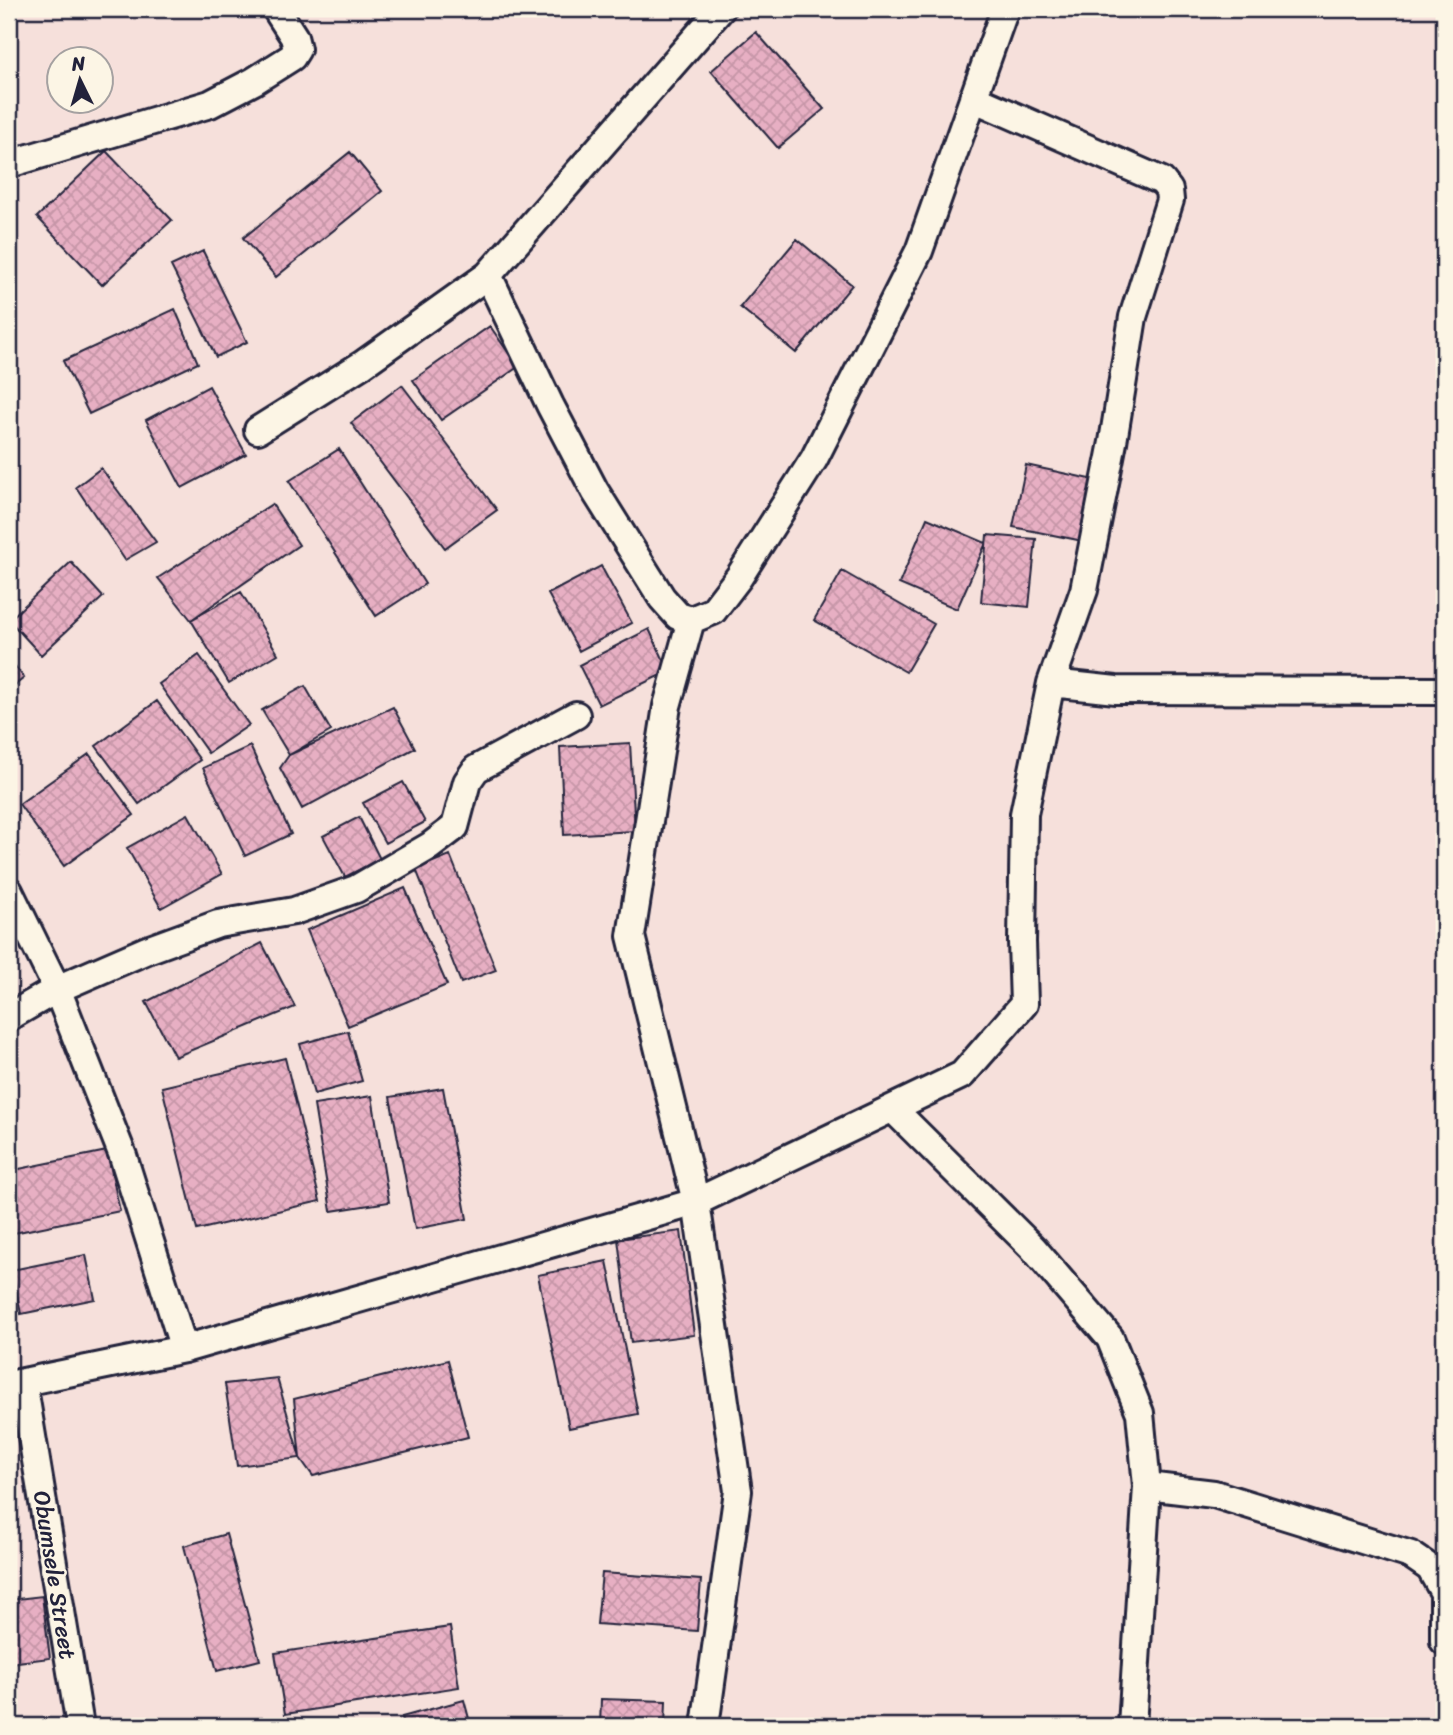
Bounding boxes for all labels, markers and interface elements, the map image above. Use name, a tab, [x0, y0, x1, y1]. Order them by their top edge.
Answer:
north arrow	[46, 46, 116, 116]
text: N	[70, 46, 87, 81]
street label: Obumsele Street	[21, 1488, 88, 1662]

